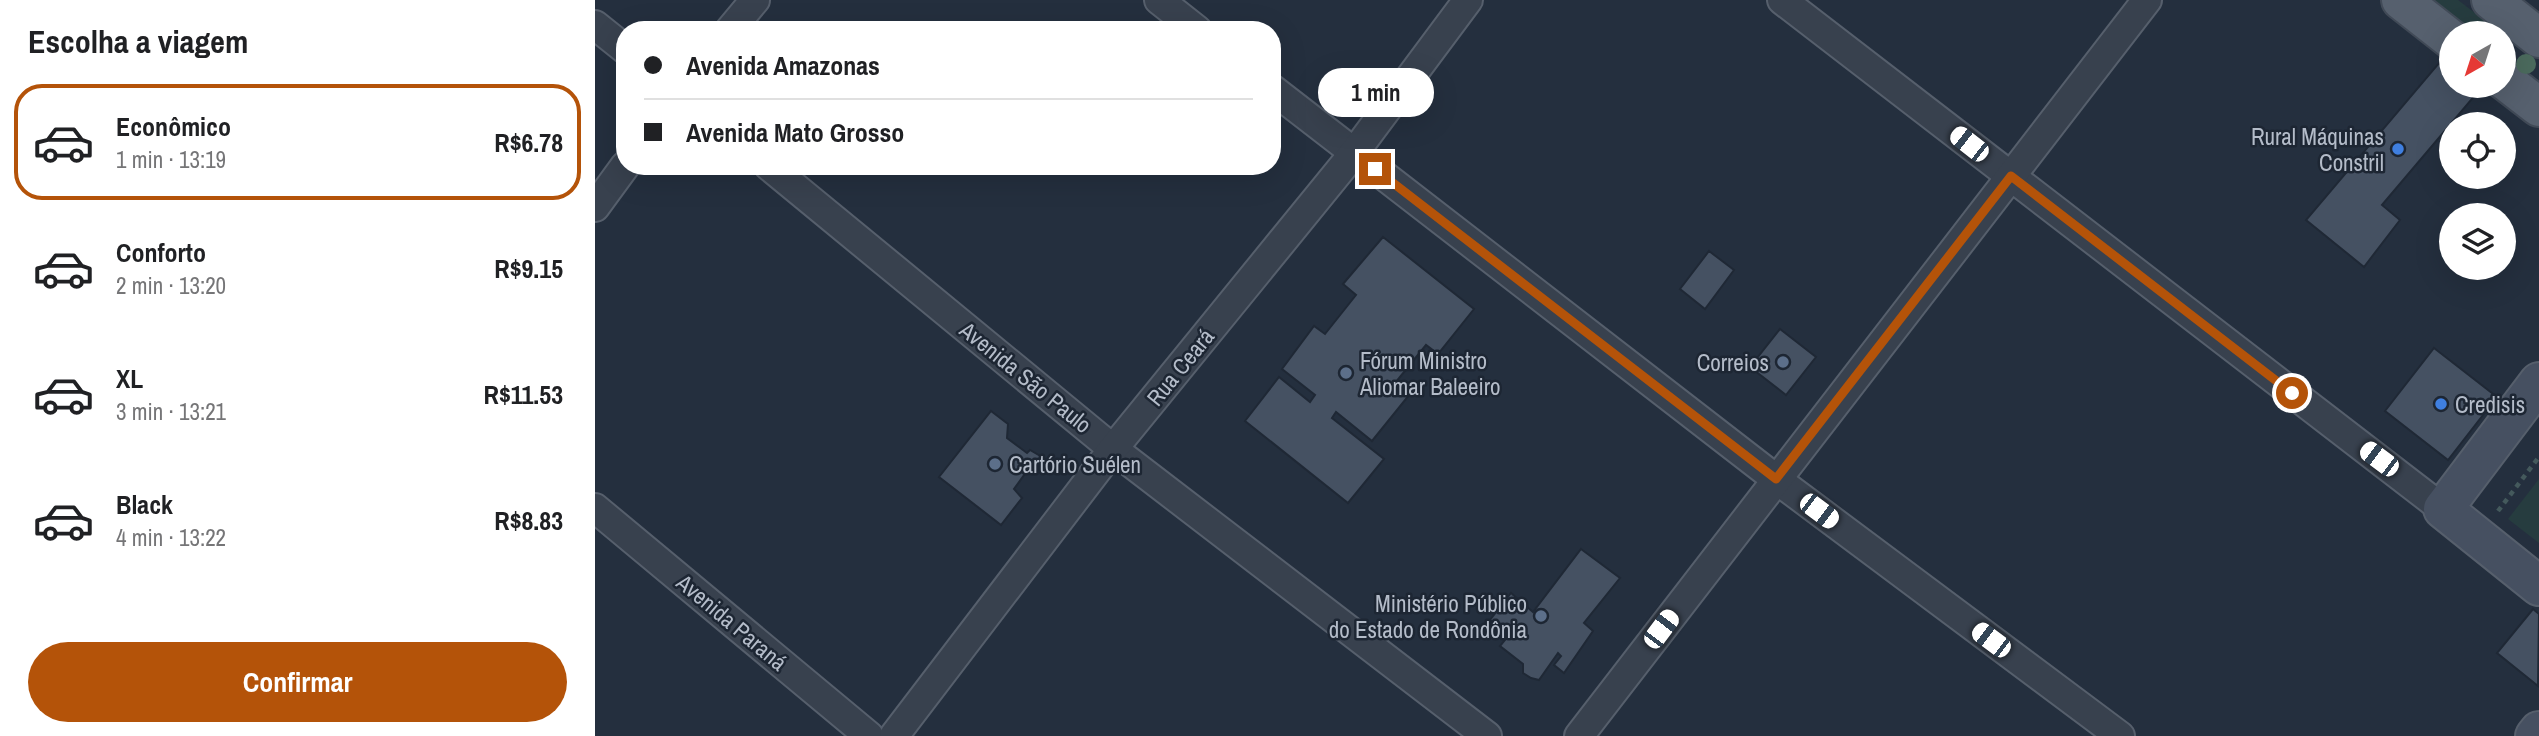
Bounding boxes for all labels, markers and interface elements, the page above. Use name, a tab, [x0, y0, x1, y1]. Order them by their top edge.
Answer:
text: Escolha a viagem	[28, 20, 248, 63]
north arrow	[2439, 21, 2517, 98]
map controls	[2439, 21, 2516, 280]
text: Avenida Amazonas	[686, 48, 880, 83]
callout: 1 min	[1317, 68, 1433, 116]
text: 1 min	[1351, 77, 1401, 108]
text: Econômico	[116, 109, 231, 144]
icon: car	[32, 111, 95, 174]
button: locate	[2439, 112, 2516, 189]
text: Avenida Mato Grosso	[686, 115, 904, 150]
place label: Rural Máquinas Constril	[2251, 121, 2384, 178]
car	[1946, 123, 1993, 165]
text: R$6.78	[494, 125, 563, 160]
marker: Rural Máquinas Constril	[2390, 141, 2406, 157]
text: 1 min · 13:19	[116, 144, 226, 175]
route end	[1359, 153, 1391, 185]
button: layers	[2439, 203, 2516, 280]
text: Conforto	[116, 235, 206, 270]
icon: car	[32, 237, 95, 300]
text: R$9.15	[494, 251, 563, 286]
text: 2 min · 13:20	[116, 270, 226, 301]
street label: Avenida São Paulo	[953, 314, 1098, 440]
street label: Rua Ceará	[1139, 321, 1221, 412]
place label: Fórum Ministro Aliomar Baleeiro	[1359, 345, 1500, 402]
place label: Correios	[1697, 347, 1769, 378]
marker: Correios	[1775, 354, 1791, 370]
text: XL	[116, 361, 143, 396]
icon: car	[32, 363, 95, 426]
marker: Fórum Ministro Aliomar Baleeiro	[1338, 365, 1354, 381]
text: R$11.53	[484, 377, 563, 412]
route start	[2276, 377, 2308, 409]
place label: Credisis	[2455, 389, 2525, 420]
text: 3 min · 13:21	[116, 396, 226, 427]
marker: Credisis	[2433, 396, 2449, 412]
car	[2356, 438, 2403, 480]
place label: Cartório Suélen	[1009, 449, 1141, 480]
marker: Cartório Suélen	[987, 456, 1003, 472]
text: Black	[116, 487, 173, 522]
icon: car	[32, 489, 95, 552]
car	[1796, 490, 1843, 532]
text: R$8.83	[494, 503, 563, 538]
text: 4 min · 13:22	[116, 522, 226, 553]
street label: Avenida Paraná	[670, 566, 794, 678]
place label: Ministério Público do Estado de Rondônia	[1329, 588, 1528, 645]
car	[1640, 606, 1683, 652]
marker: Ministério Público do Estado de Rondônia	[1533, 608, 1549, 624]
car	[1968, 619, 2015, 661]
button: Confirmar	[28, 642, 567, 722]

